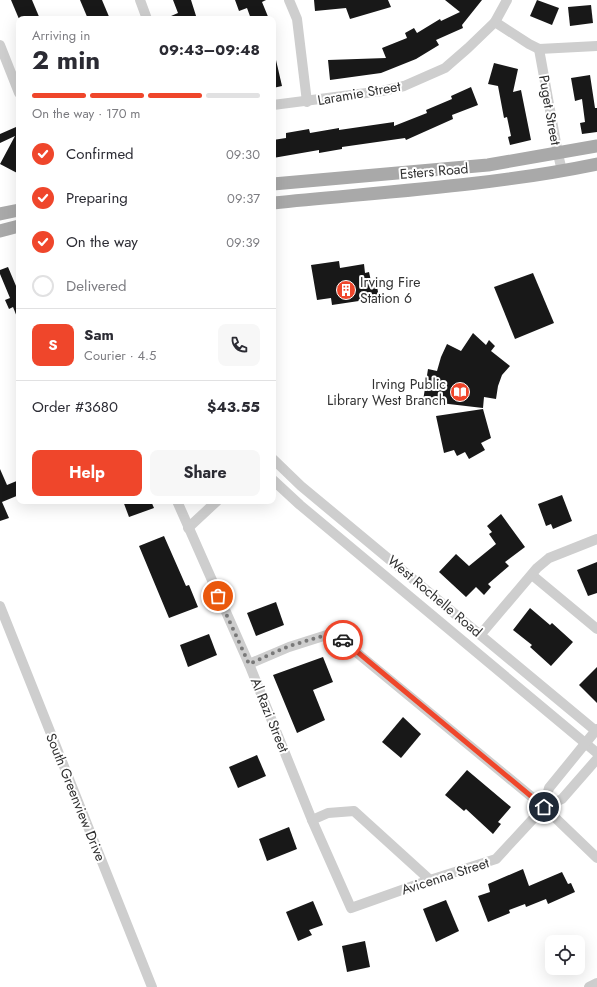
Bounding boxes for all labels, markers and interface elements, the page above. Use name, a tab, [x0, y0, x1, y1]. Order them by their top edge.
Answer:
text: Arriving in	[32, 26, 90, 45]
text: 09:43–09:48	[159, 39, 260, 61]
text: 2 min	[32, 41, 100, 79]
street label: Puget Street	[534, 73, 566, 147]
street label: Laramie Street	[316, 76, 403, 110]
text: On the way · 170 m	[32, 104, 141, 123]
icon: check	[32, 143, 54, 165]
text: Confirmed	[66, 143, 134, 165]
text: 09:30	[226, 145, 260, 164]
street label: Esters Road	[399, 158, 469, 184]
icon: check	[32, 187, 54, 209]
text: Preparing	[66, 187, 128, 209]
text: 09:37	[227, 189, 260, 208]
icon: check	[32, 231, 54, 253]
text: On the way	[66, 231, 138, 253]
text: 09:39	[226, 233, 260, 252]
place label: Irving Fire Station 6	[360, 272, 420, 308]
text: Delivered	[66, 275, 127, 297]
building icon: Irving Fire Station 6	[335, 279, 357, 301]
text: Sam	[84, 324, 114, 346]
button: phone	[218, 324, 260, 366]
text: S	[48, 334, 58, 356]
text: Courier · 4.5	[84, 346, 156, 365]
place label: Irving Public Library West Branch	[327, 374, 446, 410]
library icon: Irving Public Library West Branch	[449, 381, 471, 403]
text: Order #3680	[32, 396, 118, 418]
text: $43.55	[207, 396, 260, 418]
button: Help	[32, 450, 142, 496]
button: Share	[150, 450, 260, 496]
street label: West Rochelle Road	[383, 550, 487, 642]
pin	[201, 579, 235, 613]
icon: bag	[207, 585, 229, 607]
courier	[323, 620, 363, 660]
icon: car	[332, 629, 354, 651]
street label: Al Razi Street	[246, 675, 294, 756]
street label: South Greenview Drive	[41, 730, 111, 864]
pin	[527, 790, 561, 824]
icon: home	[533, 796, 555, 818]
street label: Avicenna Street	[399, 852, 492, 900]
map controls	[545, 935, 585, 975]
button: locate	[545, 935, 585, 975]

